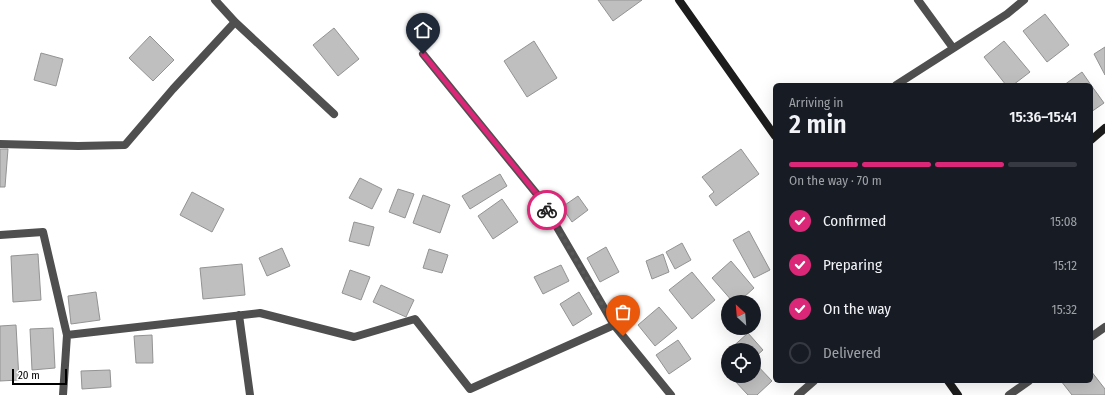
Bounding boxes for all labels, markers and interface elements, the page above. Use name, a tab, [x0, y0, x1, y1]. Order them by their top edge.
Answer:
pin	[406, 13, 440, 54]
icon: home	[412, 19, 434, 41]
text: Arriving in	[789, 95, 843, 110]
text: 15:36–15:41	[1009, 108, 1077, 126]
text: 2 min	[789, 109, 847, 140]
text: On the way · 70 m	[789, 173, 882, 188]
courier	[527, 190, 567, 230]
icon: bike	[536, 199, 558, 221]
icon: check	[789, 210, 811, 232]
text: Confirmed	[823, 212, 886, 230]
text: 15:08	[1050, 214, 1077, 229]
icon: check	[789, 254, 811, 276]
text: Preparing	[823, 256, 882, 274]
text: 15:12	[1053, 258, 1077, 273]
pin	[606, 295, 640, 336]
north arrow	[721, 295, 761, 335]
map controls	[721, 295, 761, 383]
icon: check	[789, 298, 811, 320]
text: On the way	[823, 300, 891, 318]
icon: bag	[612, 301, 634, 323]
text: 15:32	[1052, 302, 1077, 317]
button: locate	[721, 343, 761, 383]
text: Delivered	[823, 344, 881, 362]
scale bar	[12, 367, 67, 386]
text: 20 m	[18, 369, 40, 382]

